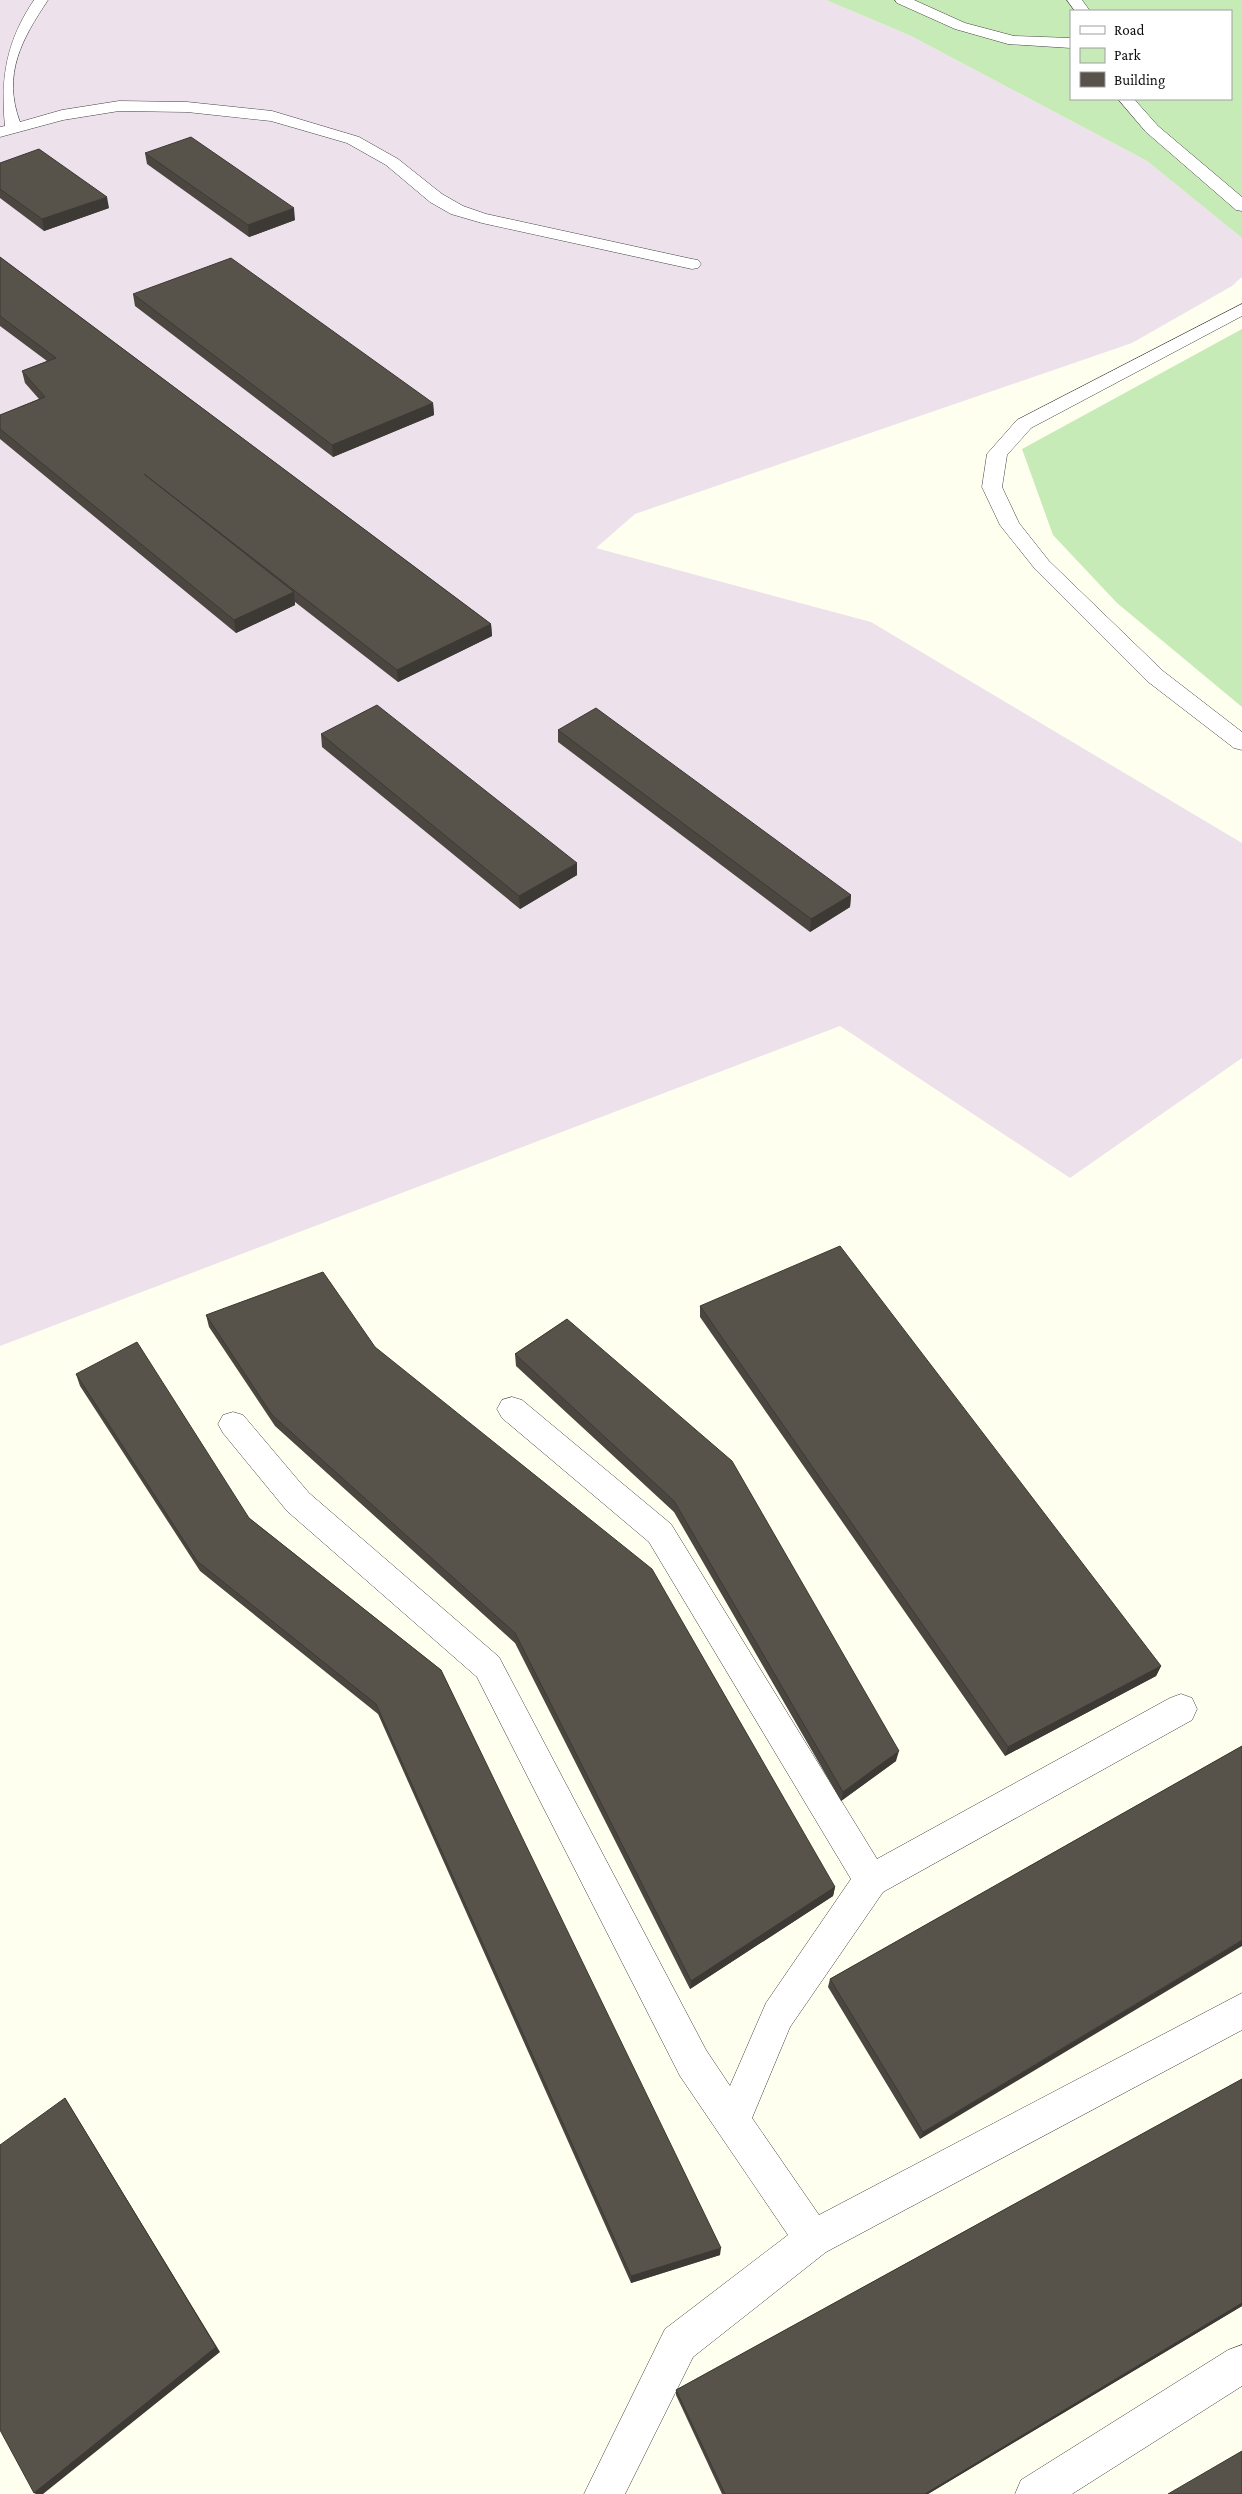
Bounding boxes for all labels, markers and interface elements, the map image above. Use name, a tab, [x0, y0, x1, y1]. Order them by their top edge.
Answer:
legend	[1070, 10, 1232, 100]
text: Road	[1114, 22, 1145, 38]
text: Park	[1114, 47, 1141, 63]
text: Building	[1114, 72, 1165, 89]

